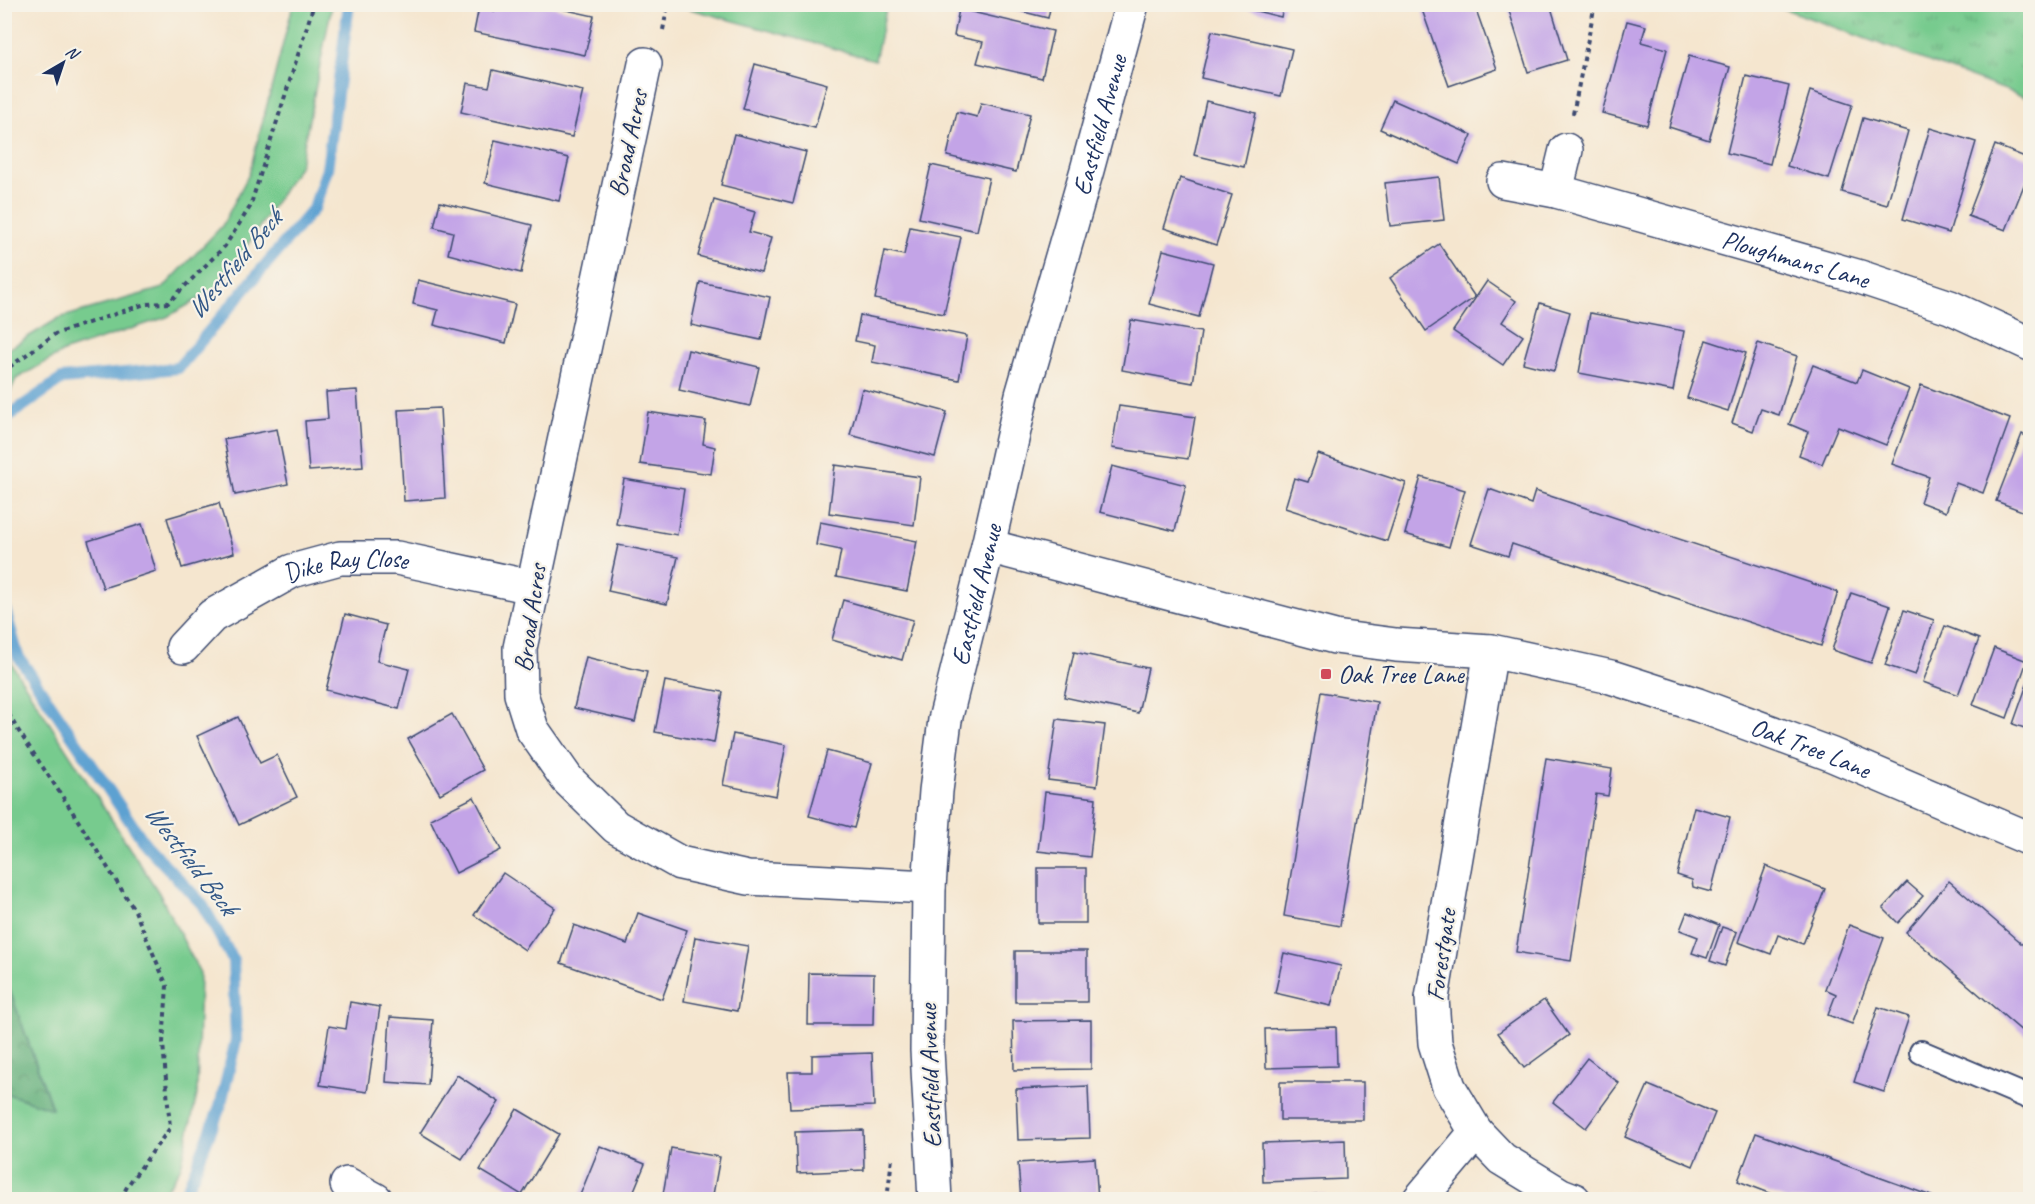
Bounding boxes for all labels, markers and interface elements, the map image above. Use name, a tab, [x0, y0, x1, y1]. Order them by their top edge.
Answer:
north arrow	[33, 33, 93, 93]
text: N	[62, 41, 84, 65]
street label: Eastfield Avenue	[1064, 50, 1134, 199]
street label: Broad Acres	[601, 84, 656, 199]
water label: Westfield Beck	[179, 199, 293, 325]
street label: Ploughmans Lane	[1718, 222, 1875, 296]
street label: Eastfield Avenue	[943, 520, 1009, 669]
street label: Dike Ray Close	[276, 542, 413, 590]
street label: Broad Acres	[506, 560, 554, 674]
place label: Oak Tree Lane	[1338, 658, 1465, 691]
marker: Oak Tree Lane	[1319, 667, 1333, 681]
street label: Oak Tree Lane	[1746, 710, 1877, 786]
water label: Westfield Beck	[137, 797, 248, 925]
street label: Forestgate	[1418, 904, 1464, 1003]
street label: Eastfield Avenue	[911, 1002, 949, 1148]

